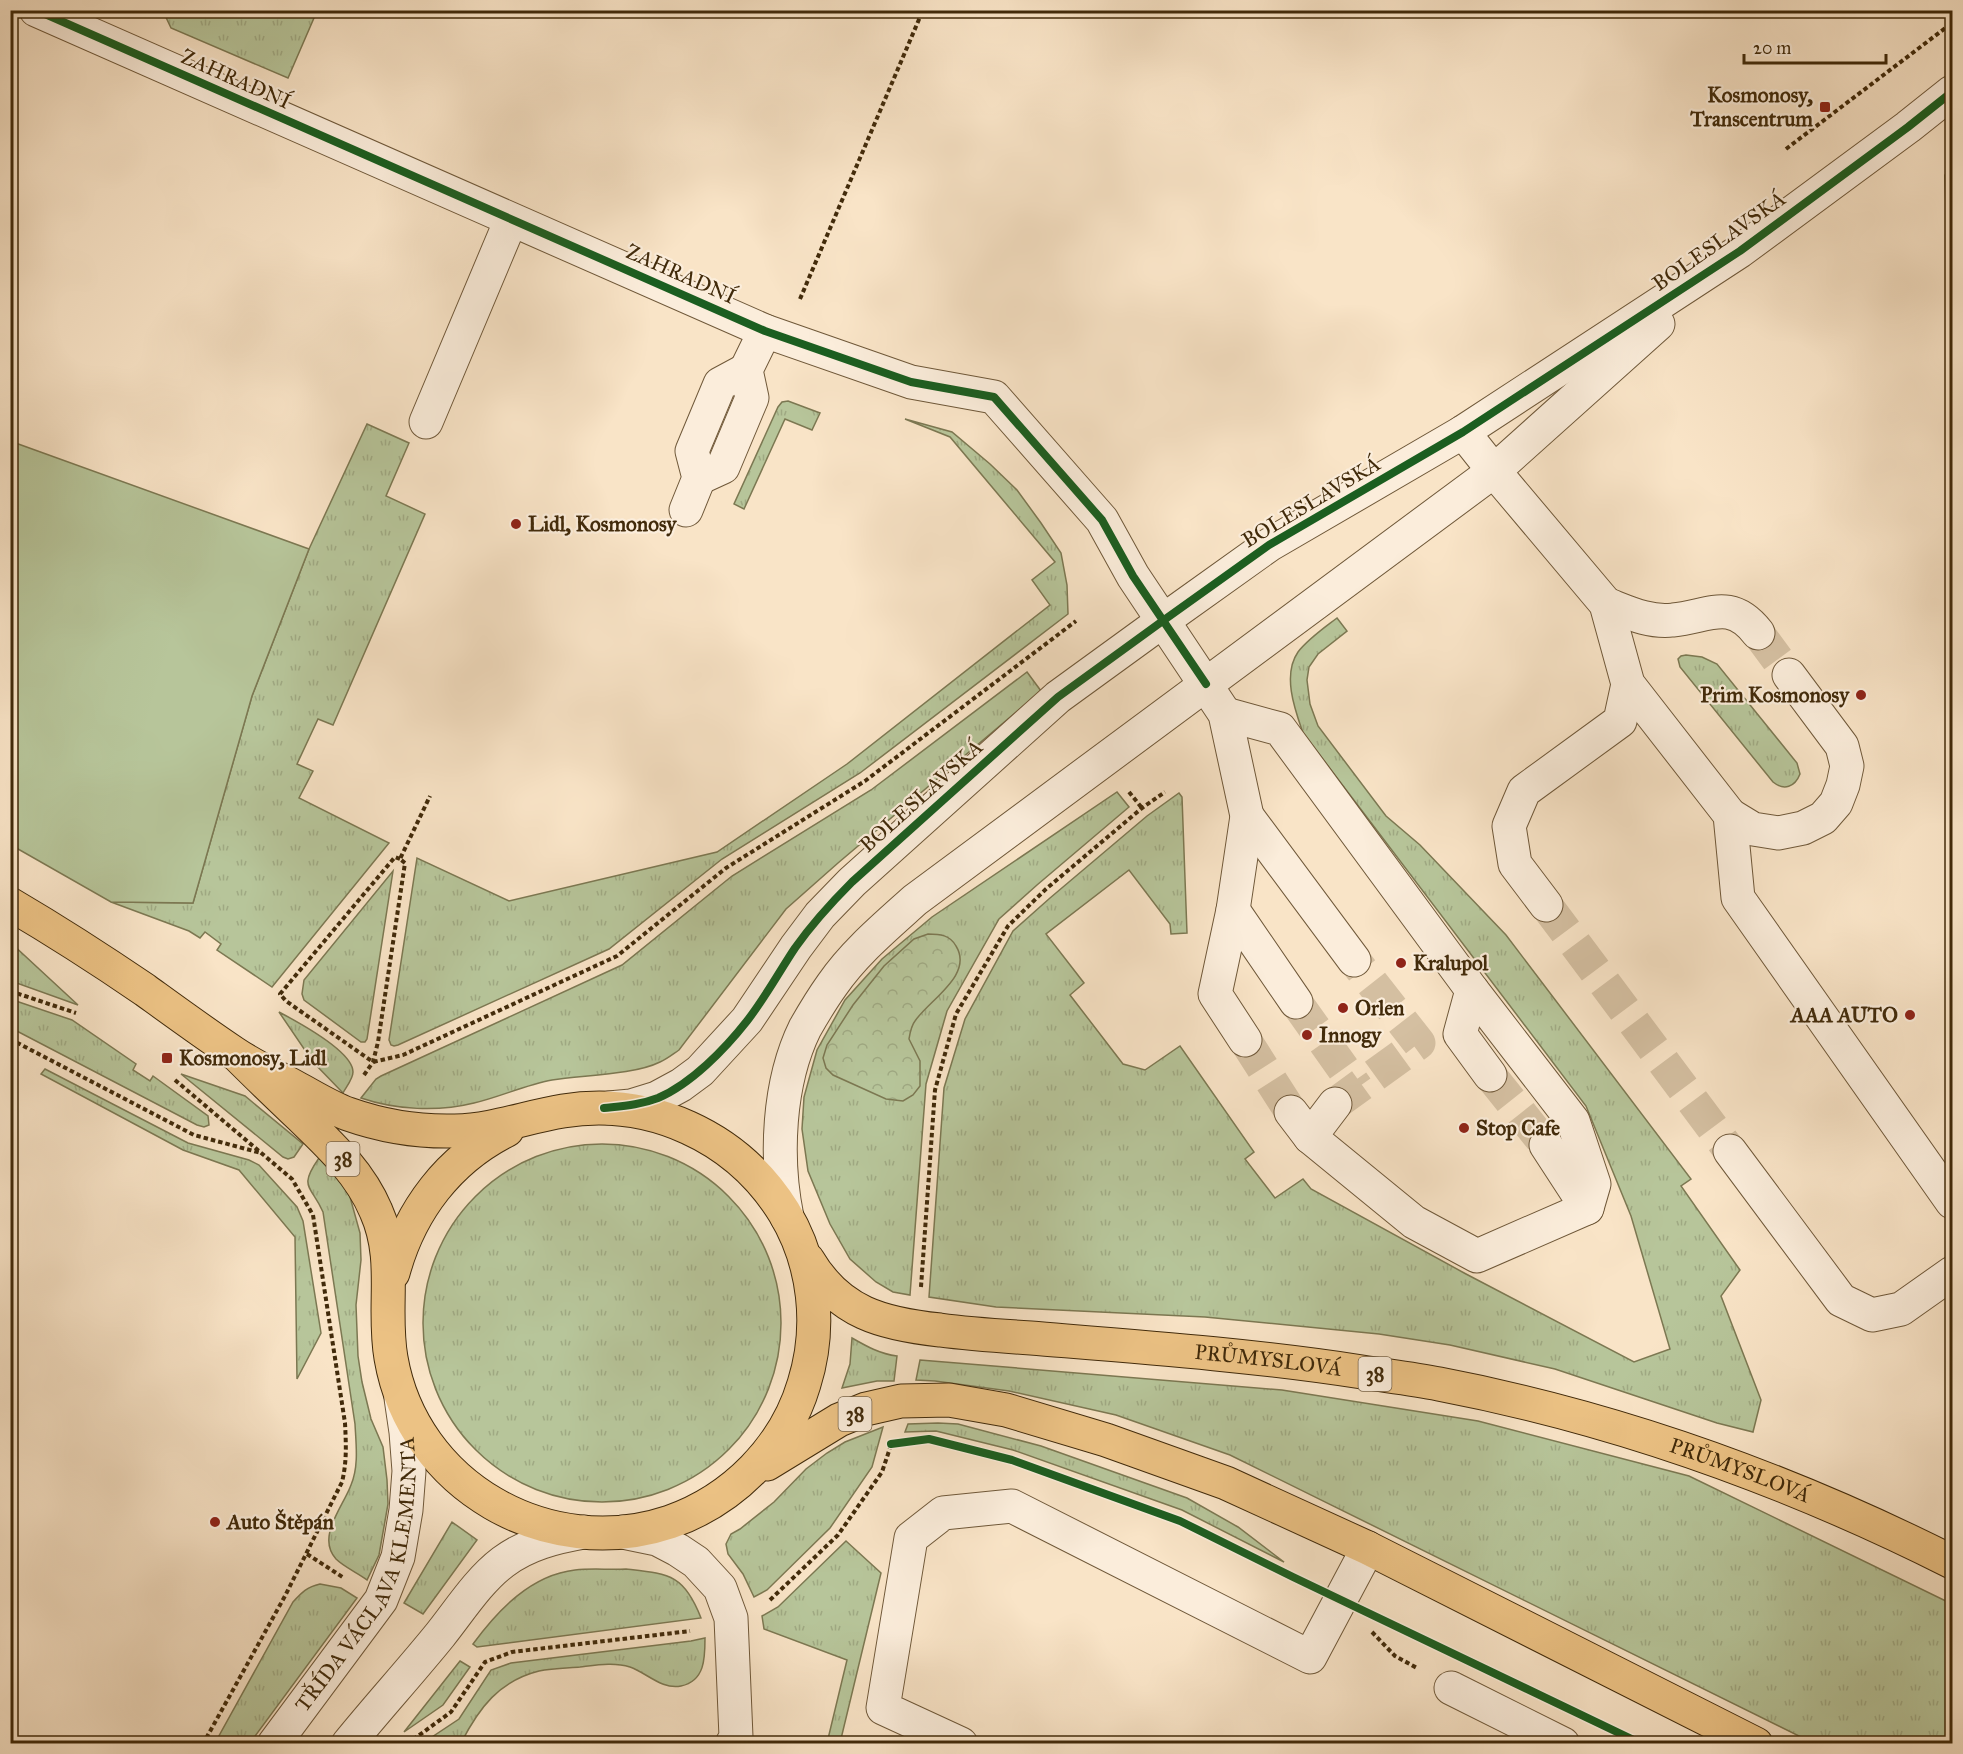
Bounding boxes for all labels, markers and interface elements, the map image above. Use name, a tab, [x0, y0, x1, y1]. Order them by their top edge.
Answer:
scale bar	[1744, 27, 1886, 65]
text: 20 m	[1753, 37, 1791, 59]
street label: ZAHRADNÍ	[177, 42, 296, 115]
place label: Kosmonosy, Transcentrum	[1689, 82, 1814, 132]
marker: Kosmonosy, Transcentrum	[1818, 100, 1832, 114]
street label: BOLESLAVSKÁ	[1647, 185, 1791, 297]
street label: ZAHRADNÍ	[622, 237, 741, 310]
street label: BOLESLAVSKÁ	[1237, 451, 1385, 553]
place label: Lidl, Kosmonosy	[528, 511, 678, 537]
marker: Lidl, Kosmonosy	[509, 517, 523, 531]
place label: Prim Kosmonosy	[1700, 682, 1850, 708]
marker: Prim Kosmonosy	[1854, 688, 1868, 702]
street label: BOLESLAVSKÁ	[854, 734, 988, 858]
place label: Kralupol	[1413, 950, 1490, 976]
marker: Kralupol	[1394, 956, 1408, 970]
place label: Orlen	[1355, 995, 1405, 1021]
marker: Orlen	[1336, 1001, 1350, 1015]
place label: AAA AUTO	[1789, 1002, 1898, 1028]
marker: AAA AUTO	[1903, 1008, 1917, 1022]
place label: Innogy	[1319, 1022, 1382, 1048]
marker: Innogy	[1300, 1028, 1314, 1042]
place label: Kosmonosy, Lidl	[179, 1045, 328, 1071]
marker: Kosmonosy, Lidl	[160, 1051, 174, 1065]
place label: Stop Cafe	[1476, 1115, 1560, 1141]
marker: Stop Cafe	[1457, 1121, 1471, 1135]
road number: 38	[326, 1142, 360, 1176]
street label: PRŮMYSLOVÁ	[1193, 1339, 1344, 1382]
road number: 38	[1358, 1357, 1392, 1391]
road number: 38	[838, 1397, 872, 1431]
street label: PRŮMYSLOVÁ	[1666, 1432, 1814, 1509]
street label: TŘÍDA VÁCLAVA KLEMENTA	[289, 1436, 422, 1717]
place label: Auto Štěpán	[225, 1508, 334, 1535]
marker: Auto Štěpán	[208, 1515, 222, 1529]

